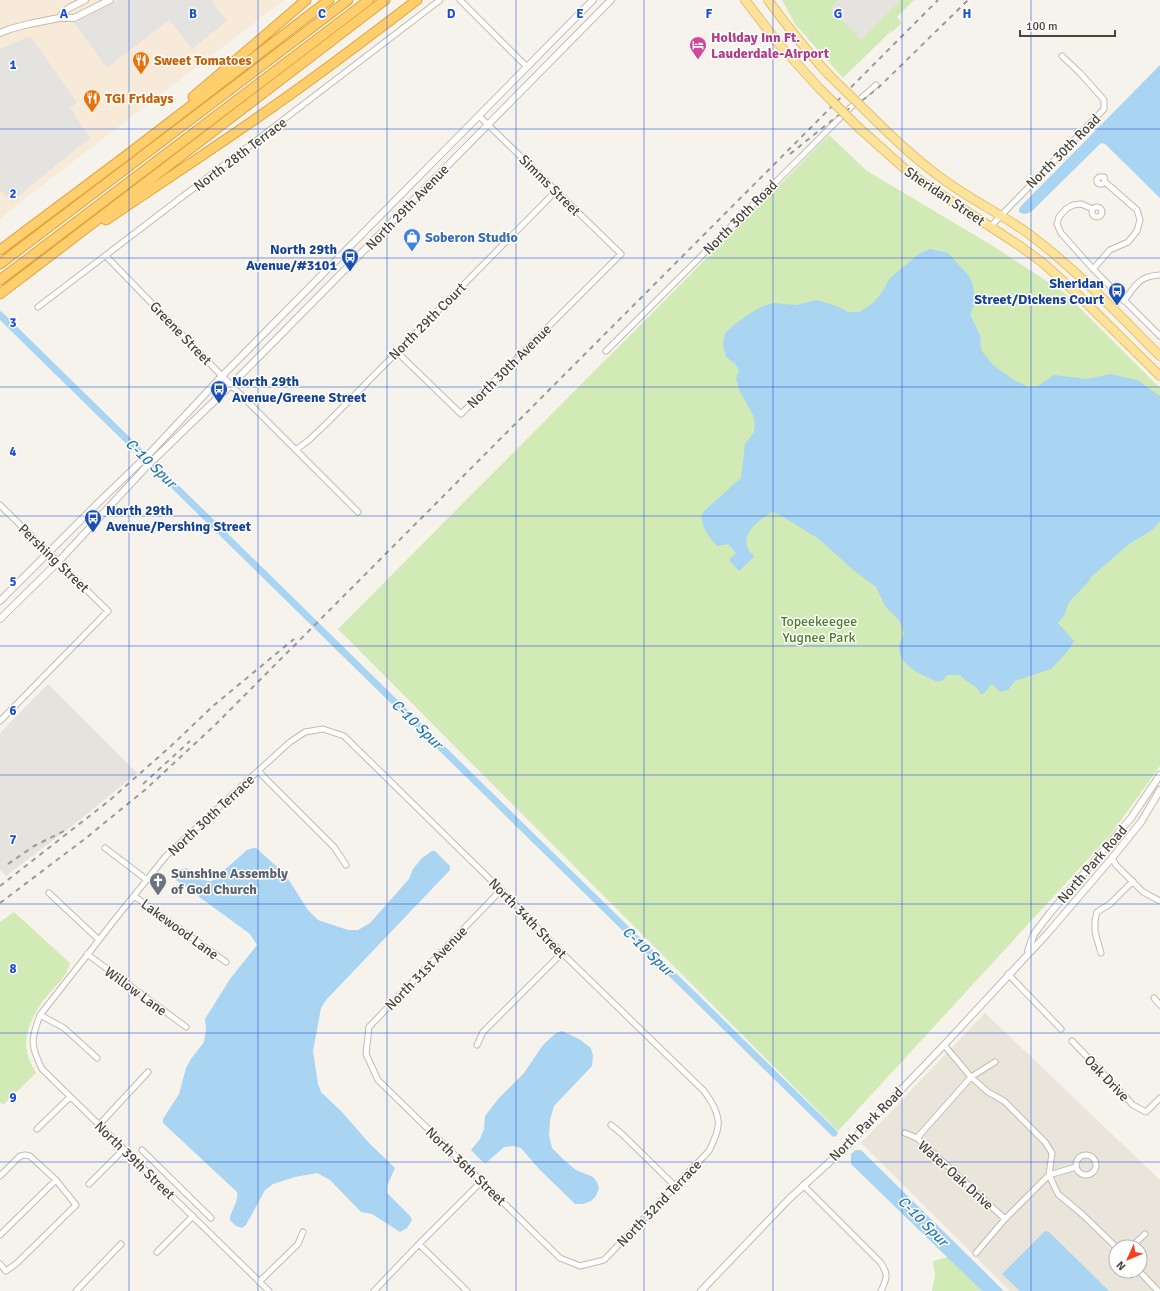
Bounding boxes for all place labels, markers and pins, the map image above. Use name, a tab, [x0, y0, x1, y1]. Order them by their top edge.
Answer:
place label: Holiday Inn Ft. Lauderdale-Airport	[711, 29, 830, 62]
hotel icon: Holiday Inn Ft. Lauderdale-Airport	[688, 35, 708, 60]
restaurant icon: Sweet Tomatoes	[131, 50, 151, 75]
place label: Sweet Tomatoes	[154, 52, 252, 69]
restaurant icon: TGI Fridays	[82, 88, 102, 113]
place label: TGI Fridays	[105, 90, 173, 107]
shop icon: Soberon Studio	[402, 227, 422, 252]
place label: Soberon Studio	[425, 229, 518, 246]
place label: North 29th Avenue/#3101	[246, 241, 337, 274]
bus stop icon: North 29th Avenue/#3101	[340, 247, 360, 272]
place label: Sheridan Street/Dickens Court	[974, 275, 1105, 308]
bus stop icon: Sheridan Street/Dickens Court	[1107, 281, 1127, 306]
place label: North 29th Avenue/Greene Street	[232, 373, 367, 406]
bus stop icon: North 29th Avenue/Greene Street	[209, 379, 229, 404]
place label: North 29th Avenue/Pershing Street	[106, 502, 252, 535]
bus stop icon: North 29th Avenue/Pershing Street	[83, 508, 103, 533]
place label: Sunshine Assembly of God Church	[171, 865, 288, 898]
church icon: Sunshine Assembly of God Church	[148, 871, 168, 896]

